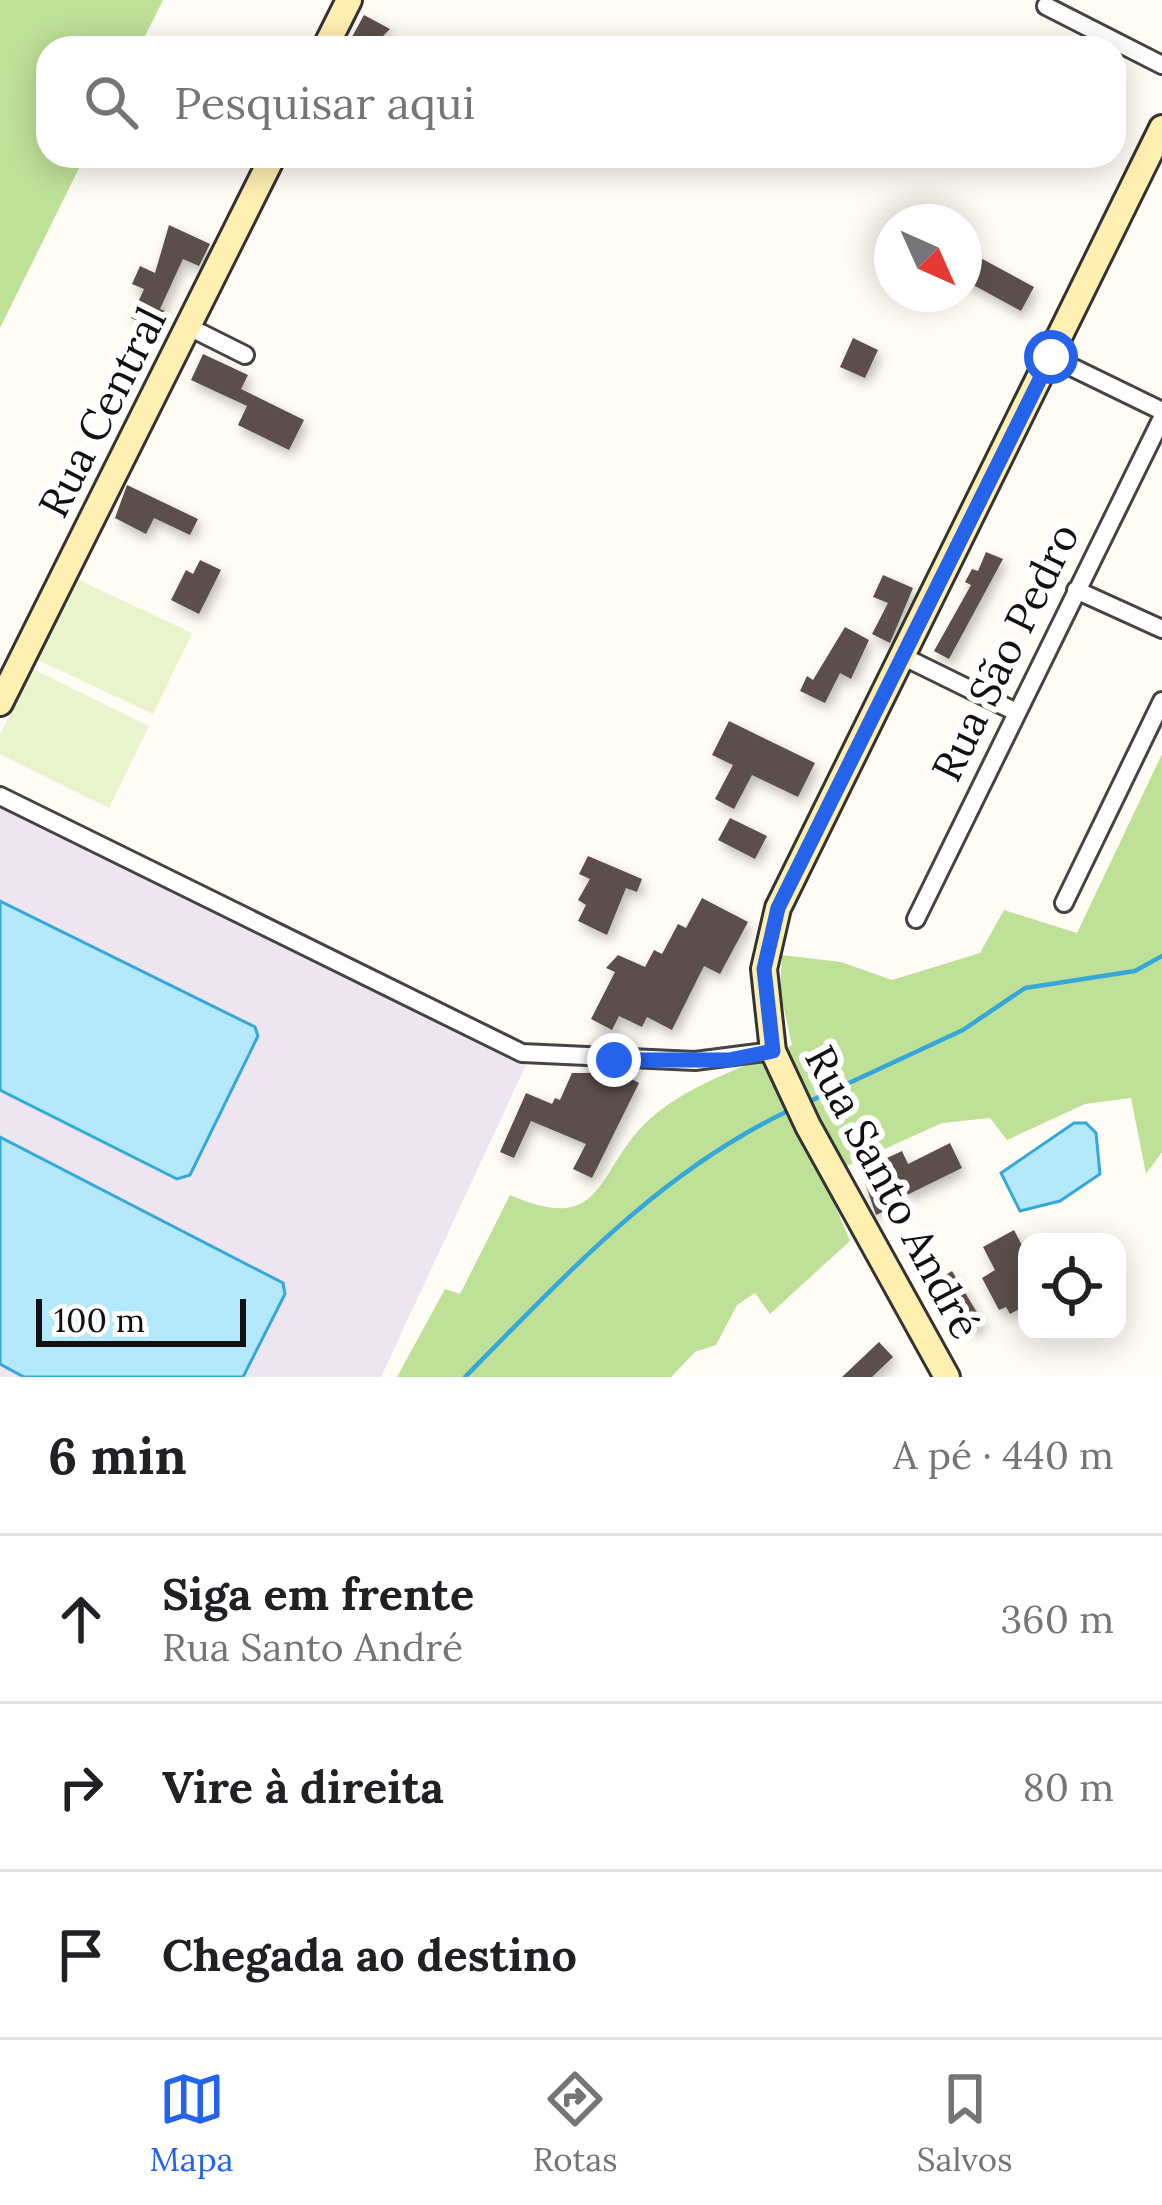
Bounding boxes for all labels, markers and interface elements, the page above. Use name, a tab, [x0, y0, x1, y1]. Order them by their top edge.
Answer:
search box	[36, 36, 1126, 168]
icon: search	[78, 69, 144, 135]
text: Pesquisar aqui	[174, 74, 475, 131]
north arrow	[874, 204, 982, 312]
street label: Rua Central	[26, 298, 178, 526]
route start	[1024, 330, 1078, 384]
street label: Rua São Pedro	[919, 514, 1091, 790]
route end	[587, 1033, 641, 1087]
street label: Rua Santo André	[793, 1036, 993, 1348]
map controls	[1018, 1233, 1126, 1341]
button: locate	[1018, 1233, 1126, 1341]
scale bar	[36, 1293, 246, 1346]
text: 100 m	[54, 1299, 145, 1341]
text: 6 min	[48, 1423, 187, 1488]
text: A pé · 440 m	[893, 1430, 1114, 1480]
text: Siga em frente	[162, 1565, 474, 1622]
icon: ahead	[48, 1586, 114, 1652]
text: 360 m	[1000, 1594, 1114, 1644]
text: Rua Santo André	[162, 1622, 463, 1672]
icon: right	[48, 1754, 114, 1820]
text: Vire à direita	[162, 1758, 444, 1815]
text: 80 m	[1023, 1762, 1114, 1812]
icon: arrive	[48, 1922, 114, 1988]
text: Chegada ao destino	[162, 1926, 577, 1983]
tab: Mapa	[150, 2066, 234, 2180]
tab: Rotas	[533, 2066, 618, 2180]
tab: Salvos	[917, 2066, 1012, 2180]

